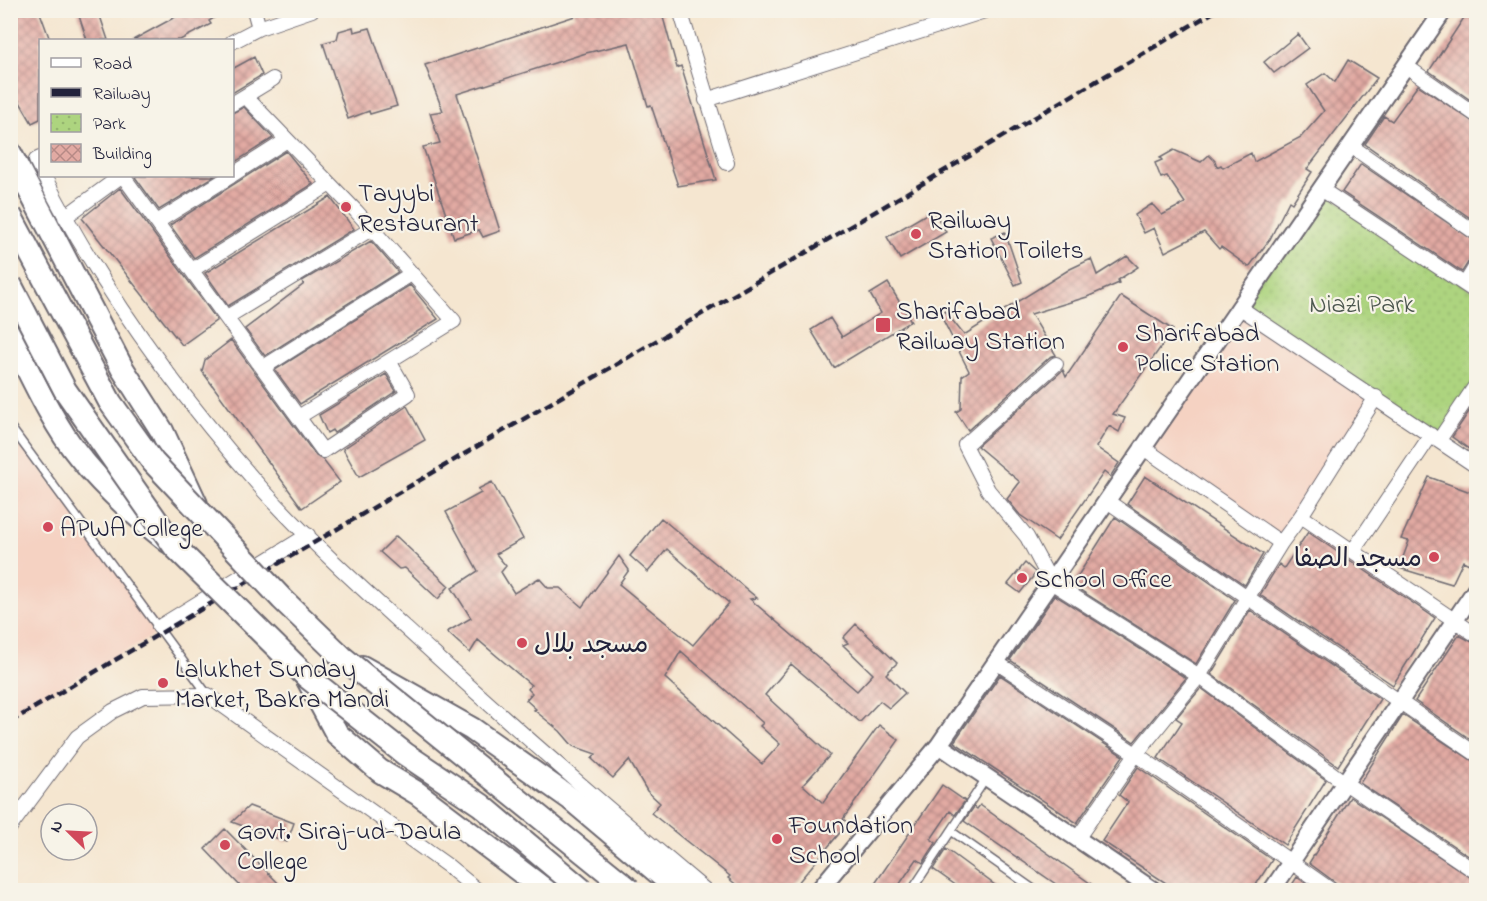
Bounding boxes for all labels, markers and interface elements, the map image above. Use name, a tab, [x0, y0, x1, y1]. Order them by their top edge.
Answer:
legend	[39, 39, 234, 177]
text: Road	[93, 52, 132, 78]
text: Railway	[93, 82, 150, 108]
text: Park	[93, 112, 126, 138]
text: Building	[92, 142, 152, 169]
place label: Tayybi Restaurant	[358, 176, 479, 244]
marker: Tayybi Restaurant	[339, 200, 353, 214]
place label: Railway Station Toilets	[928, 203, 1084, 271]
marker: Railway Station Toilets	[909, 227, 923, 241]
park label: Niazi Park	[1309, 287, 1415, 325]
place label: Sharifabad Railway Station	[896, 294, 1065, 362]
marker: Sharifabad Railway Station	[874, 316, 892, 334]
place label: Sharifabad Police Station	[1135, 316, 1279, 384]
marker: Sharifabad Police Station	[1116, 340, 1130, 354]
place label: APWA College	[60, 511, 203, 549]
marker: APWA College	[41, 520, 55, 534]
place label: مسجد الصفا	[1294, 541, 1422, 579]
marker: مسجد الصفا	[1427, 550, 1441, 564]
place label: School Office	[1034, 562, 1172, 600]
marker: School Office	[1015, 571, 1029, 585]
place label: مسجد بلال	[534, 627, 648, 665]
marker: مسجد بلال	[515, 636, 529, 650]
place label: Lalukhet Sunday Market, Bakra Mandi	[175, 652, 389, 720]
marker: Lalukhet Sunday Market, Bakra Mandi	[156, 676, 170, 690]
north arrow	[39, 802, 99, 862]
place label: Foundation School	[788, 808, 913, 876]
place label: Govt. Siraj-ud-Daula College	[237, 814, 461, 882]
text: N	[44, 817, 70, 837]
marker: Foundation School	[770, 832, 784, 846]
marker: Govt. Siraj-ud-Daula College	[218, 838, 232, 852]

